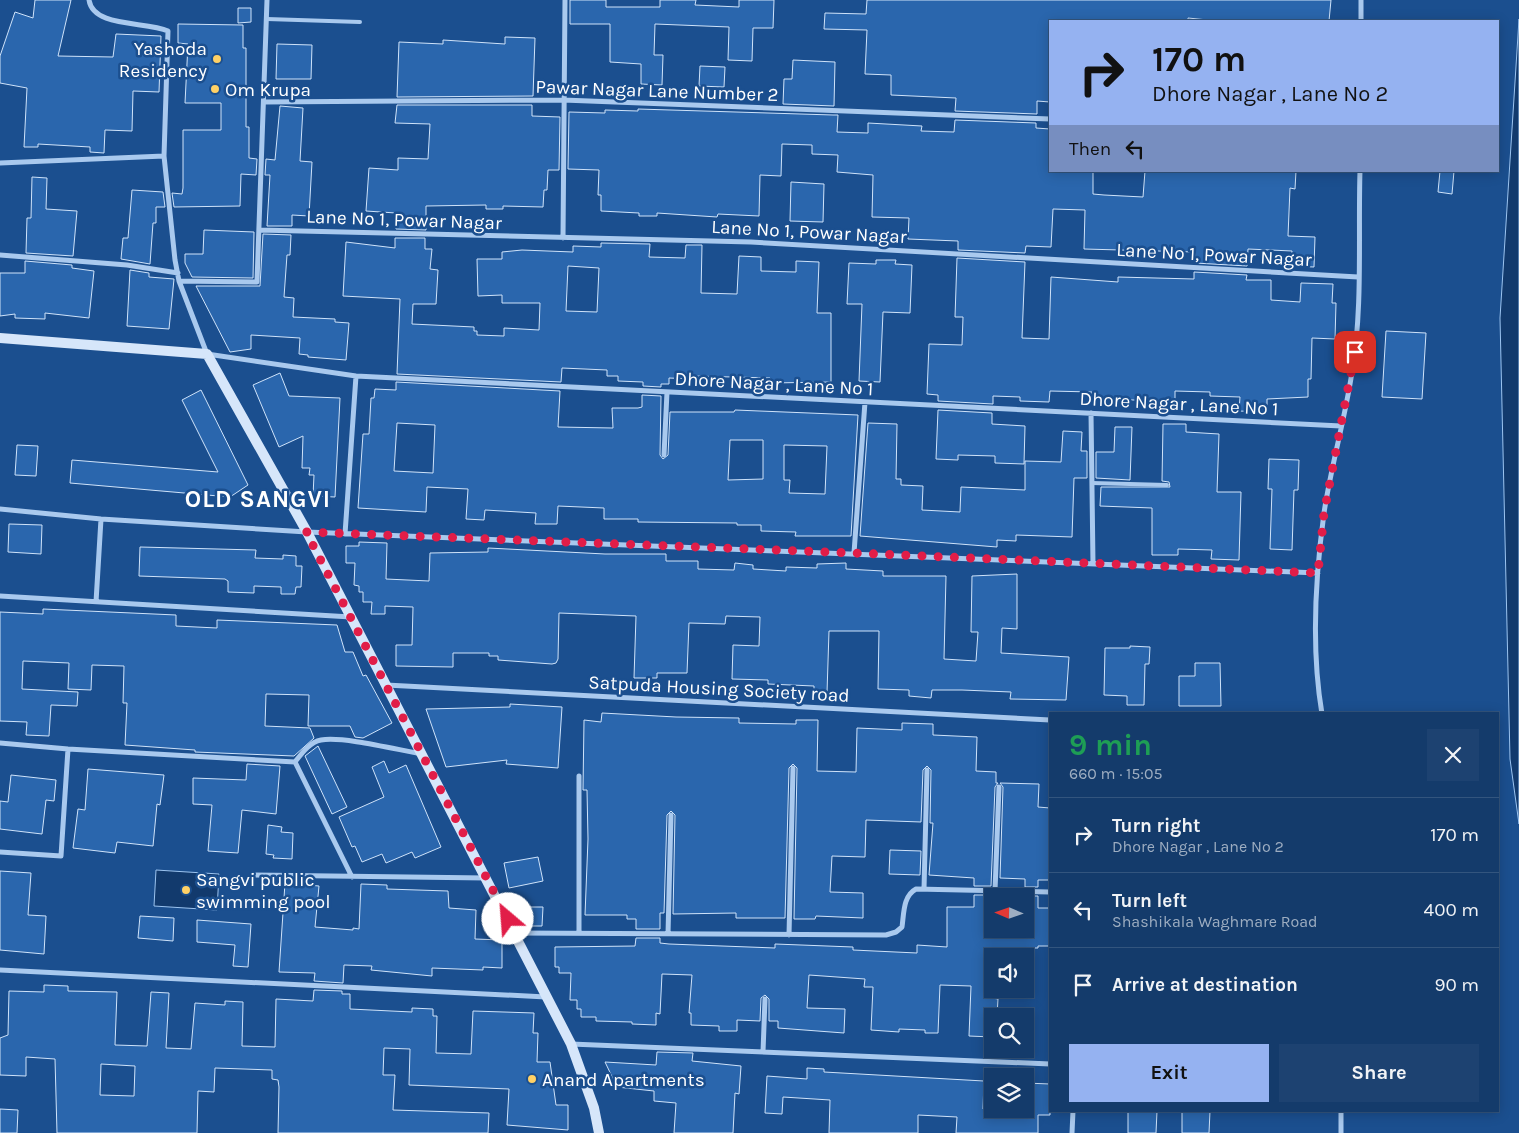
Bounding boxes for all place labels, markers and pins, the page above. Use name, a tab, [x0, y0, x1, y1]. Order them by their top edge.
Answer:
place label: Yashoda Residency	[119, 38, 207, 82]
marker: Yashoda Residency	[211, 53, 223, 65]
place label: Om Krupa	[225, 79, 311, 101]
marker: Om Krupa	[209, 83, 221, 95]
pin	[1334, 331, 1376, 373]
place label: Sangvi public swimming pool	[196, 869, 331, 913]
marker: Sangvi public swimming pool	[180, 884, 192, 896]
place label: Anand Apartments	[542, 1069, 705, 1091]
marker: Anand Apartments	[526, 1073, 538, 1085]

